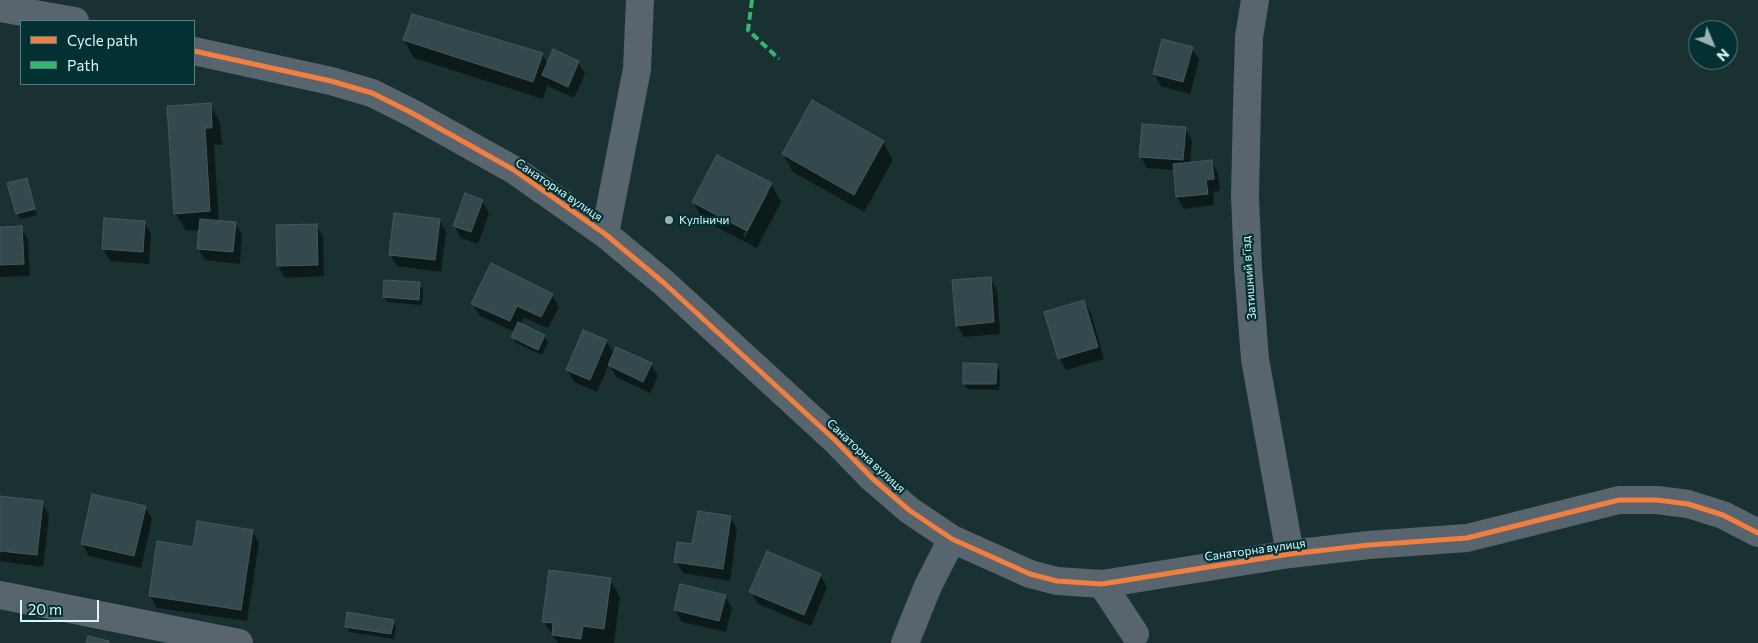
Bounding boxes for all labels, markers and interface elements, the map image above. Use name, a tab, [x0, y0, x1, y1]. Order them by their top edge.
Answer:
legend	[20, 20, 195, 85]
north arrow	[1688, 20, 1738, 70]
text: Cycle path	[67, 31, 138, 49]
text: N	[1714, 46, 1733, 65]
text: Path	[67, 56, 99, 74]
street label: Санаторна вулиця	[513, 156, 605, 224]
place label: Куліничи	[679, 213, 729, 227]
marker: Куліничи	[663, 214, 675, 226]
street label: Затишний в’їзд	[1239, 236, 1259, 320]
street label: Санаторна вулиця	[824, 416, 908, 496]
street label: Санаторна вулиця	[1204, 536, 1306, 564]
scale bar	[22, 590, 101, 622]
text: 20 m	[28, 600, 62, 618]

